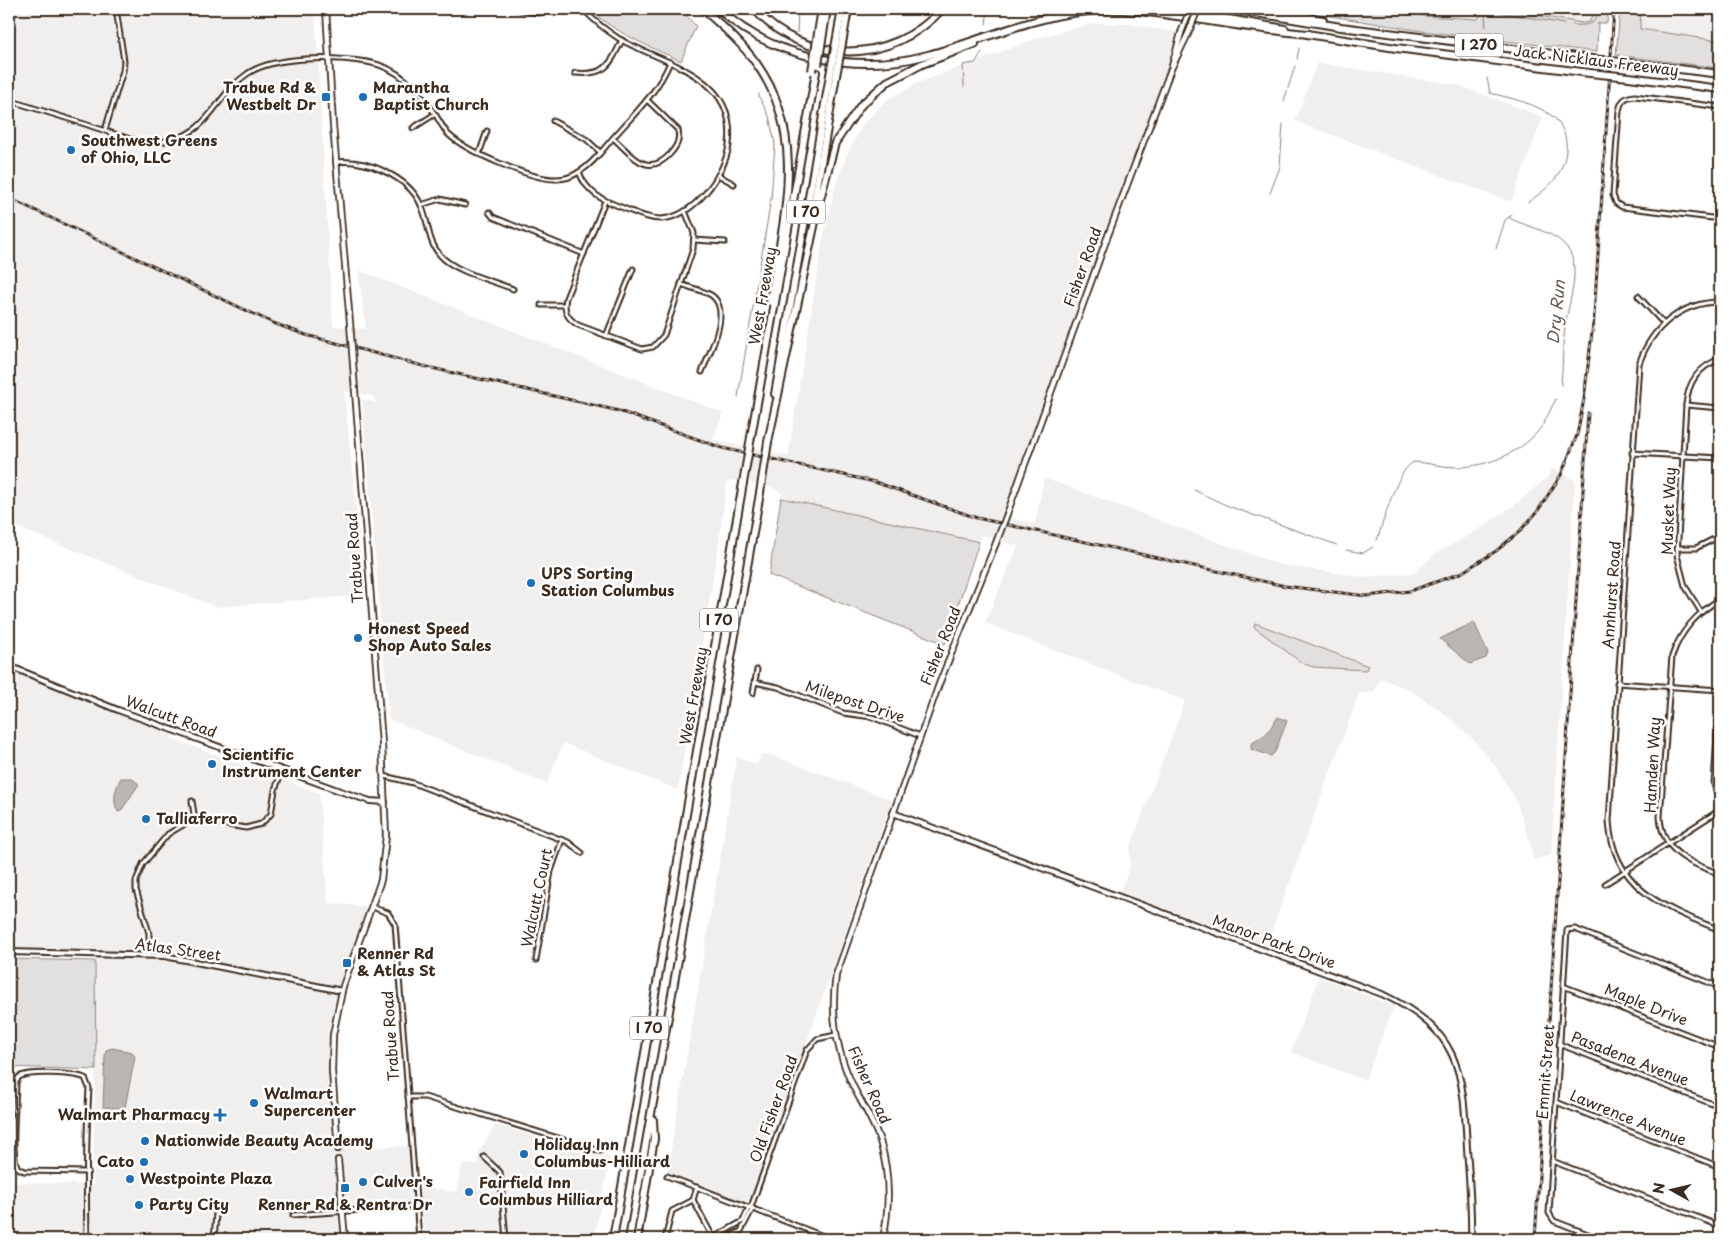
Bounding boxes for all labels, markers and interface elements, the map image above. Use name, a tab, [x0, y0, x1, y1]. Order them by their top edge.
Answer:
road number: I 270	[1455, 34, 1503, 56]
street label: Jack Nicklaus Freeway	[1512, 38, 1680, 81]
place label: Trabue Rd & Westbelt Dr	[223, 75, 316, 115]
place label: Marantha Baptist Church	[373, 75, 489, 115]
marker: Trabue Rd & Westbelt Dr	[320, 91, 332, 103]
marker: Marantha Baptist Church	[357, 91, 369, 103]
place label: Southwest Greens of Ohio, LLC	[81, 128, 217, 168]
marker: Southwest Greens of Ohio, LLC	[65, 144, 77, 156]
road number: I 70	[787, 200, 825, 223]
street label: Fisher Road	[1057, 223, 1107, 310]
street label: West Freeway	[742, 245, 781, 347]
water label: Dry Run	[1540, 277, 1570, 345]
street label: Musket Way	[1654, 466, 1681, 555]
street label: Trabue Road	[339, 512, 368, 604]
street label: Annhurst Road	[1595, 540, 1626, 650]
place label: UPS Sorting Station Columbus	[541, 561, 674, 601]
marker: UPS Sorting Station Columbus	[525, 577, 537, 589]
street label: Fisher Road	[913, 602, 966, 688]
road number: I 70	[700, 608, 738, 632]
place label: Honest Speed Shop Auto Sales	[368, 616, 492, 656]
marker: Honest Speed Shop Auto Sales	[352, 632, 364, 644]
street label: West Freeway	[673, 645, 712, 747]
street label: Milepost Drive	[803, 674, 908, 727]
street label: Walcutt Road	[123, 688, 220, 743]
street label: Hamden Way	[1638, 716, 1666, 814]
place label: Scientific Instrument Center	[222, 742, 362, 782]
marker: Scientific Instrument Center	[206, 758, 218, 770]
place label: Talliaferro	[156, 806, 237, 829]
marker: Talliaferro	[140, 813, 152, 825]
street label: Walcutt Court	[514, 846, 557, 949]
street label: Manor Park Drive	[1210, 908, 1339, 974]
street label: Atlas Street	[134, 931, 223, 966]
place label: Renner Rd & Atlas St	[357, 941, 435, 981]
marker: Renner Rd & Atlas St	[341, 957, 353, 969]
street label: Maple Drive	[1602, 976, 1692, 1031]
street label: Trabue Road	[375, 990, 404, 1082]
road number: I 70	[630, 1016, 668, 1040]
street label: Emmit Street	[1530, 1024, 1559, 1120]
street label: Pasadena Avenue	[1568, 1024, 1693, 1091]
street label: Fisher Road	[843, 1042, 898, 1127]
street label: Old Fisher Road	[743, 1052, 803, 1165]
place label: Walmart Supercenter	[264, 1081, 356, 1121]
street label: Lawrence Avenue	[1567, 1083, 1690, 1150]
marker: Walmart Supercenter	[248, 1097, 260, 1109]
place label: Walmart Pharmacy	[58, 1102, 210, 1125]
marker: Walmart Pharmacy	[214, 1109, 226, 1121]
place label: Nationwide Beauty Academy	[155, 1128, 374, 1151]
place label: Holiday Inn Columbus-Hilliard	[534, 1132, 670, 1172]
marker: Nationwide Beauty Academy	[139, 1135, 151, 1147]
marker: Holiday Inn Columbus-Hilliard	[518, 1148, 530, 1160]
place label: Cato	[97, 1149, 134, 1172]
marker: Cato	[138, 1156, 150, 1168]
place label: Westpointe Plaza	[140, 1166, 273, 1189]
north arrow	[1646, 1166, 1696, 1216]
place label: Culver's	[373, 1169, 433, 1192]
place label: Fairfield Inn Columbus Hilliard	[479, 1170, 613, 1210]
marker: Westpointe Plaza	[124, 1173, 136, 1185]
marker: Culver's	[357, 1176, 369, 1188]
text: N	[1647, 1181, 1670, 1195]
marker: Renner Rd & Rentra Dr	[339, 1182, 351, 1194]
marker: Fairfield Inn Columbus Hilliard	[463, 1186, 475, 1198]
place label: Party City	[149, 1192, 229, 1215]
place label: Renner Rd & Rentra Dr	[258, 1192, 432, 1215]
marker: Party City	[133, 1199, 145, 1211]

